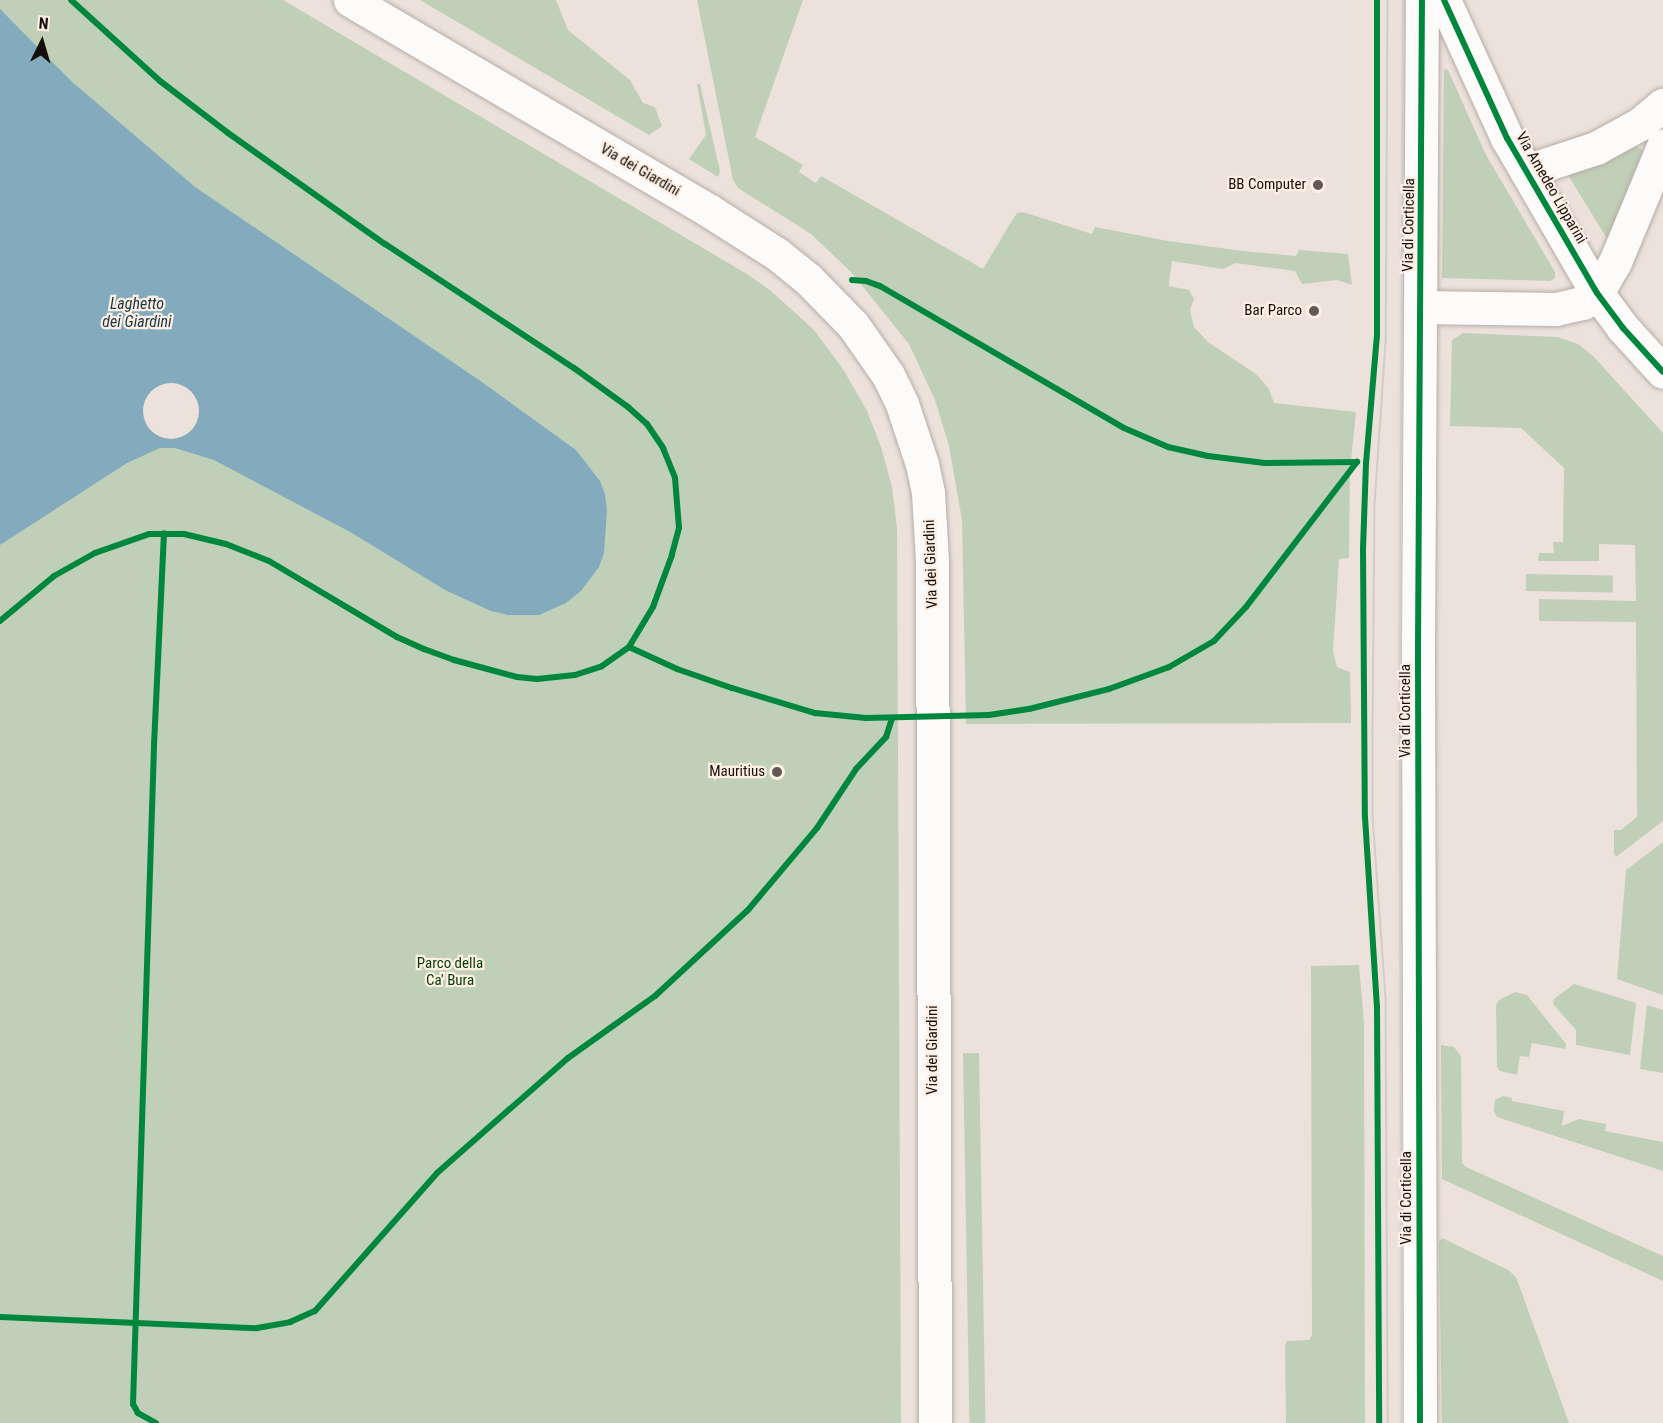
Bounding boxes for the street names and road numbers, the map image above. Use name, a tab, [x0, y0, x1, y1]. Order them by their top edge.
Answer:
street label: Via Amedeo Lipparini	[1512, 129, 1590, 247]
street label: Via dei Giardini	[597, 140, 683, 200]
street label: Via di Corticella	[1399, 178, 1419, 272]
street label: Via dei Giardini	[920, 519, 942, 609]
street label: Via di Corticella	[1397, 664, 1415, 758]
street label: Via dei Giardini	[924, 1005, 942, 1095]
street label: Via di Corticella	[1398, 1151, 1416, 1245]

